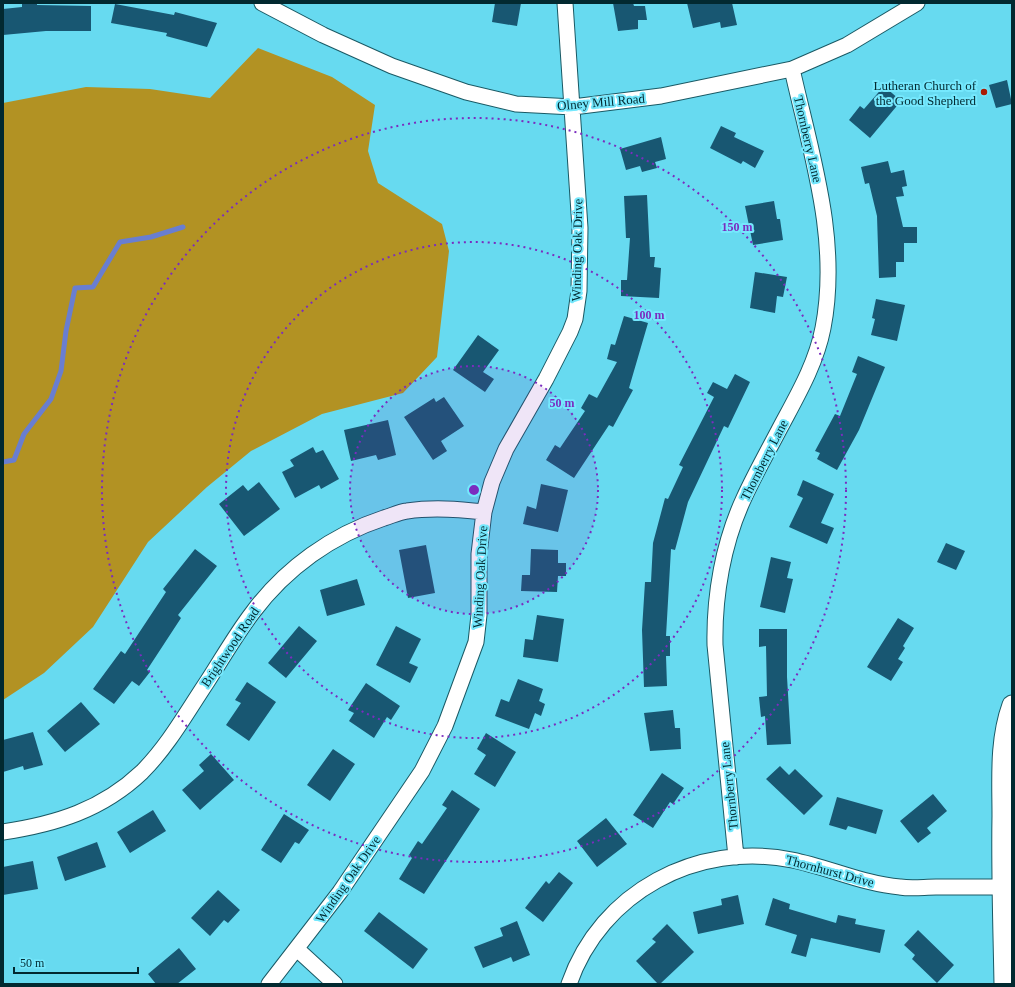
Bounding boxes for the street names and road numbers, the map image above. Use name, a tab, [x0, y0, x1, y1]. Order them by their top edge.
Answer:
street label: Olney Mill Road	[556, 91, 646, 113]
street label: Thornberry Lane	[791, 94, 825, 184]
street label: Winding Oak Drive	[569, 198, 585, 301]
street label: Thornberry Lane	[737, 417, 791, 503]
street label: Winding Oak Drive	[470, 525, 490, 629]
street label: Brightwood Road	[198, 604, 262, 690]
street label: Thornberry Lane	[717, 741, 741, 831]
street label: Winding Oak Drive	[312, 832, 384, 925]
street label: Thornhurst Drive	[784, 852, 876, 890]

